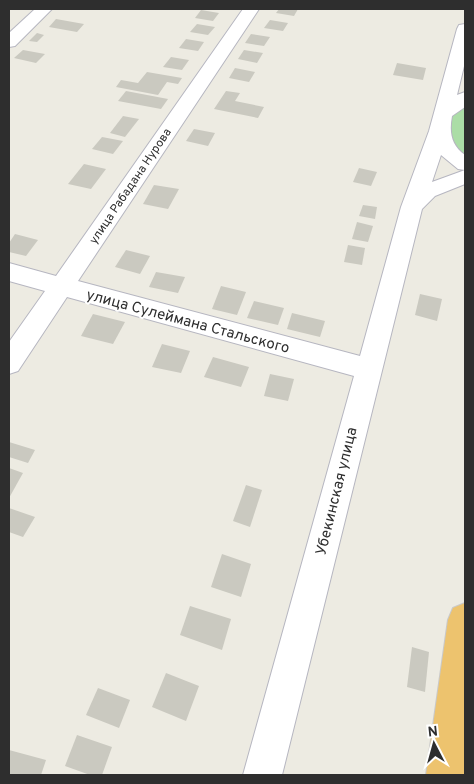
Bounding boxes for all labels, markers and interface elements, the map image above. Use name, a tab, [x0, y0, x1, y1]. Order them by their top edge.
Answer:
street label: улица Рабадана Нурова	[86, 125, 176, 248]
street label: улица Сулеймана Стальского	[84, 286, 291, 359]
street label: Убекинская улица	[312, 425, 363, 557]
north arrow	[409, 719, 459, 769]
text: N	[427, 724, 439, 742]

